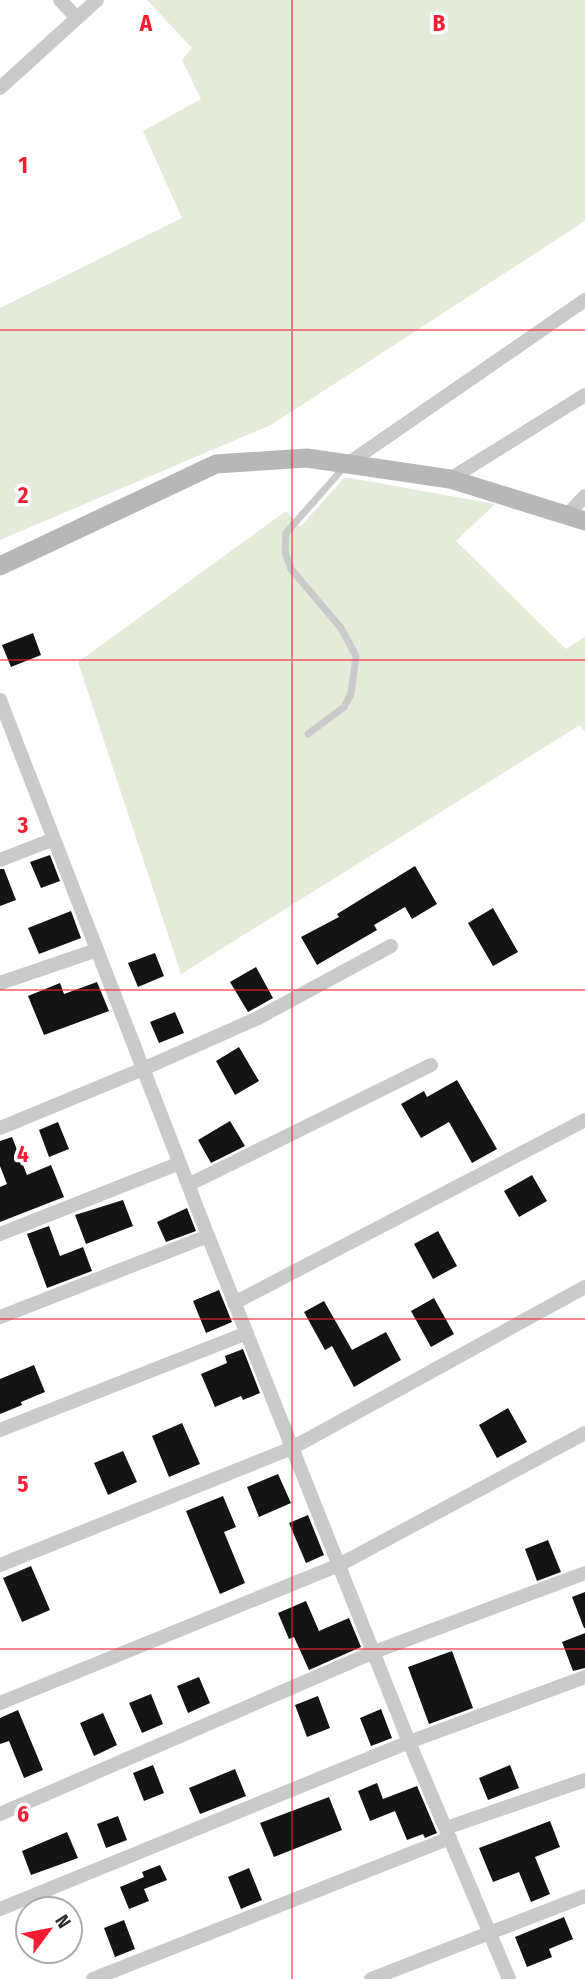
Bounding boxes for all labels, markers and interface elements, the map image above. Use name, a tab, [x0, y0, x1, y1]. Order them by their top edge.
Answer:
text: A	[139, 9, 153, 37]
text: B	[433, 9, 446, 37]
text: 1	[18, 151, 28, 179]
text: 2	[17, 481, 29, 509]
text: 3	[17, 811, 29, 839]
text: 4	[17, 1140, 29, 1168]
text: 5	[17, 1470, 29, 1498]
text: 6	[17, 1800, 29, 1828]
north arrow	[14, 1895, 84, 1965]
text: N	[50, 1910, 76, 1932]

